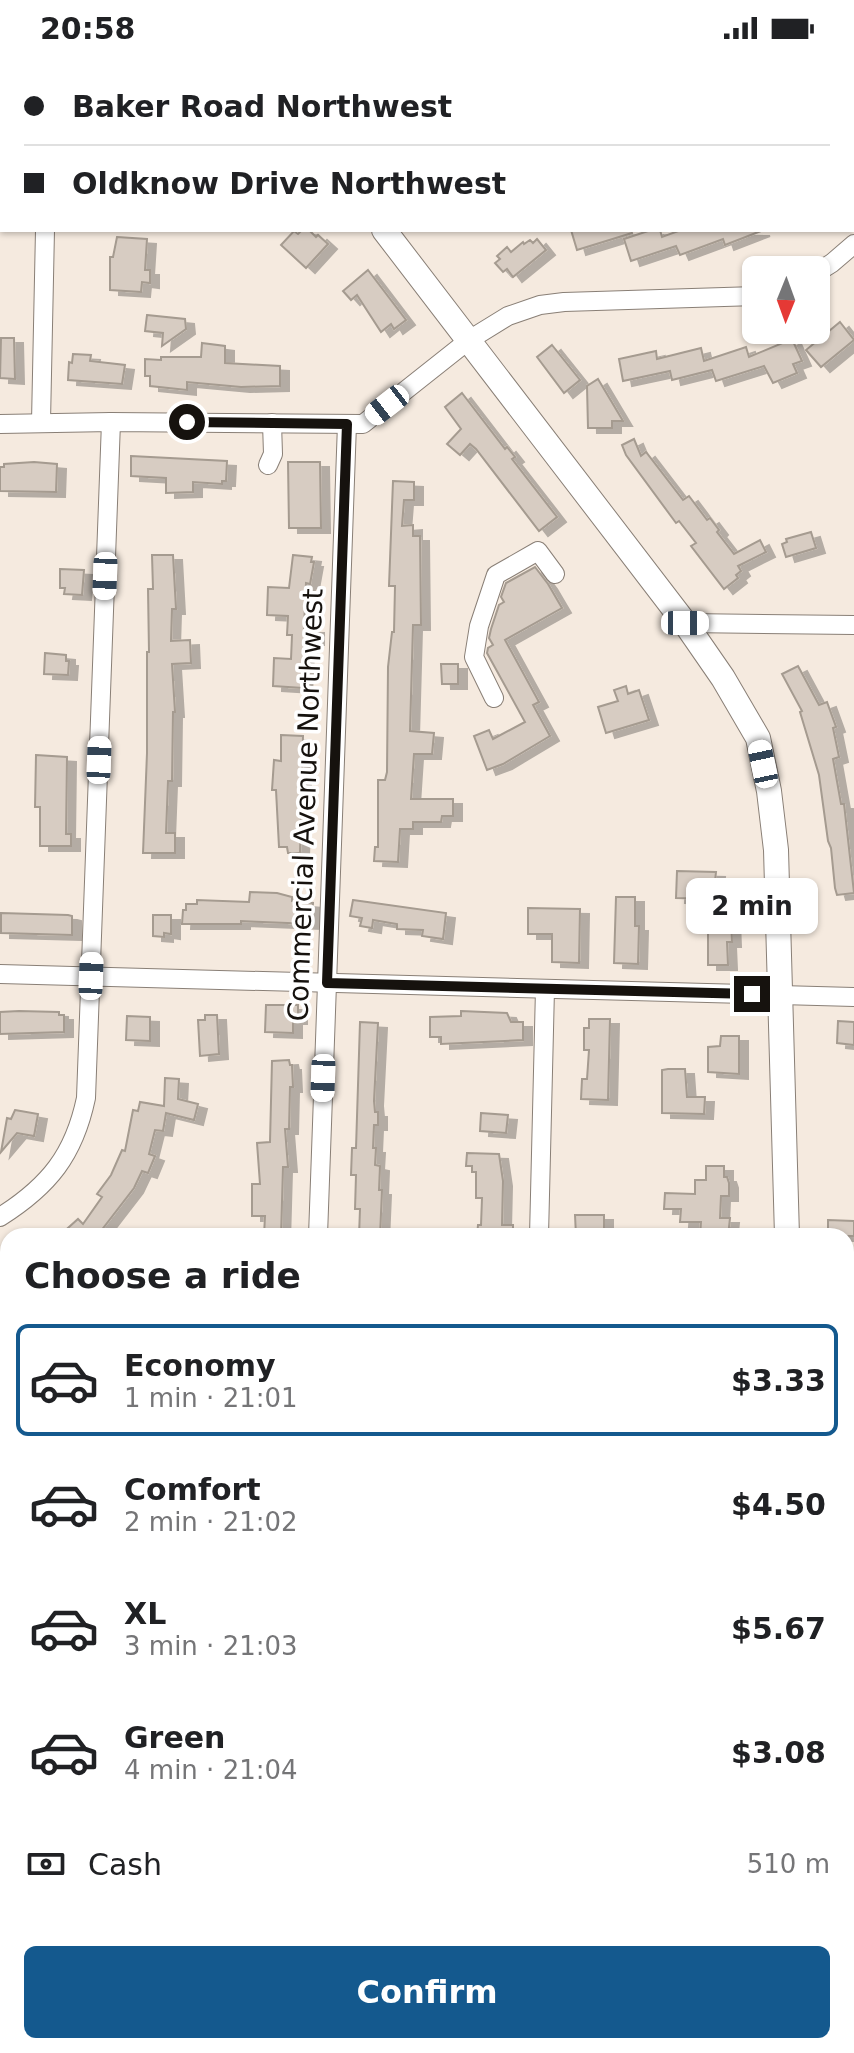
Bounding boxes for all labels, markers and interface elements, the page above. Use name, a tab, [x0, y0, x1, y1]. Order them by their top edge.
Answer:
text: 20:58	[40, 11, 136, 46]
text: Baker Road Northwest	[72, 89, 452, 124]
text: Oldknow Drive Northwest	[72, 166, 506, 201]
north arrow	[742, 256, 830, 344]
map controls	[742, 256, 830, 344]
car	[361, 381, 413, 429]
route start	[169, 404, 205, 440]
car	[92, 552, 118, 600]
street label: Commercial Avenue Northwest	[281, 588, 330, 1022]
car	[661, 611, 709, 635]
car	[86, 736, 112, 784]
car	[746, 738, 780, 790]
callout: 2 min	[686, 878, 818, 934]
text: 2 min	[711, 891, 793, 921]
car	[78, 952, 104, 1000]
route end	[734, 976, 770, 1012]
car	[310, 1054, 336, 1102]
text: Choose a ride	[24, 1255, 301, 1296]
icon: car	[28, 1344, 100, 1416]
text: Economy	[124, 1348, 276, 1383]
text: $3.33	[731, 1363, 826, 1398]
text: 1 min · 21:01	[124, 1383, 298, 1413]
icon: car	[28, 1468, 100, 1540]
text: Comfort	[124, 1472, 261, 1507]
text: $4.50	[731, 1487, 826, 1522]
text: 2 min · 21:02	[124, 1507, 298, 1537]
icon: car	[28, 1592, 100, 1664]
text: XL	[124, 1596, 166, 1631]
text: $5.67	[731, 1611, 826, 1646]
text: 3 min · 21:03	[124, 1631, 298, 1661]
icon: car	[28, 1716, 100, 1788]
text: Green	[124, 1720, 225, 1755]
text: $3.08	[731, 1735, 826, 1770]
text: 4 min · 21:04	[124, 1755, 298, 1785]
icon: cash	[24, 1842, 68, 1886]
text: Cash	[88, 1847, 162, 1882]
text: 510 m	[747, 1849, 830, 1879]
button: Confirm	[24, 1946, 830, 2038]

